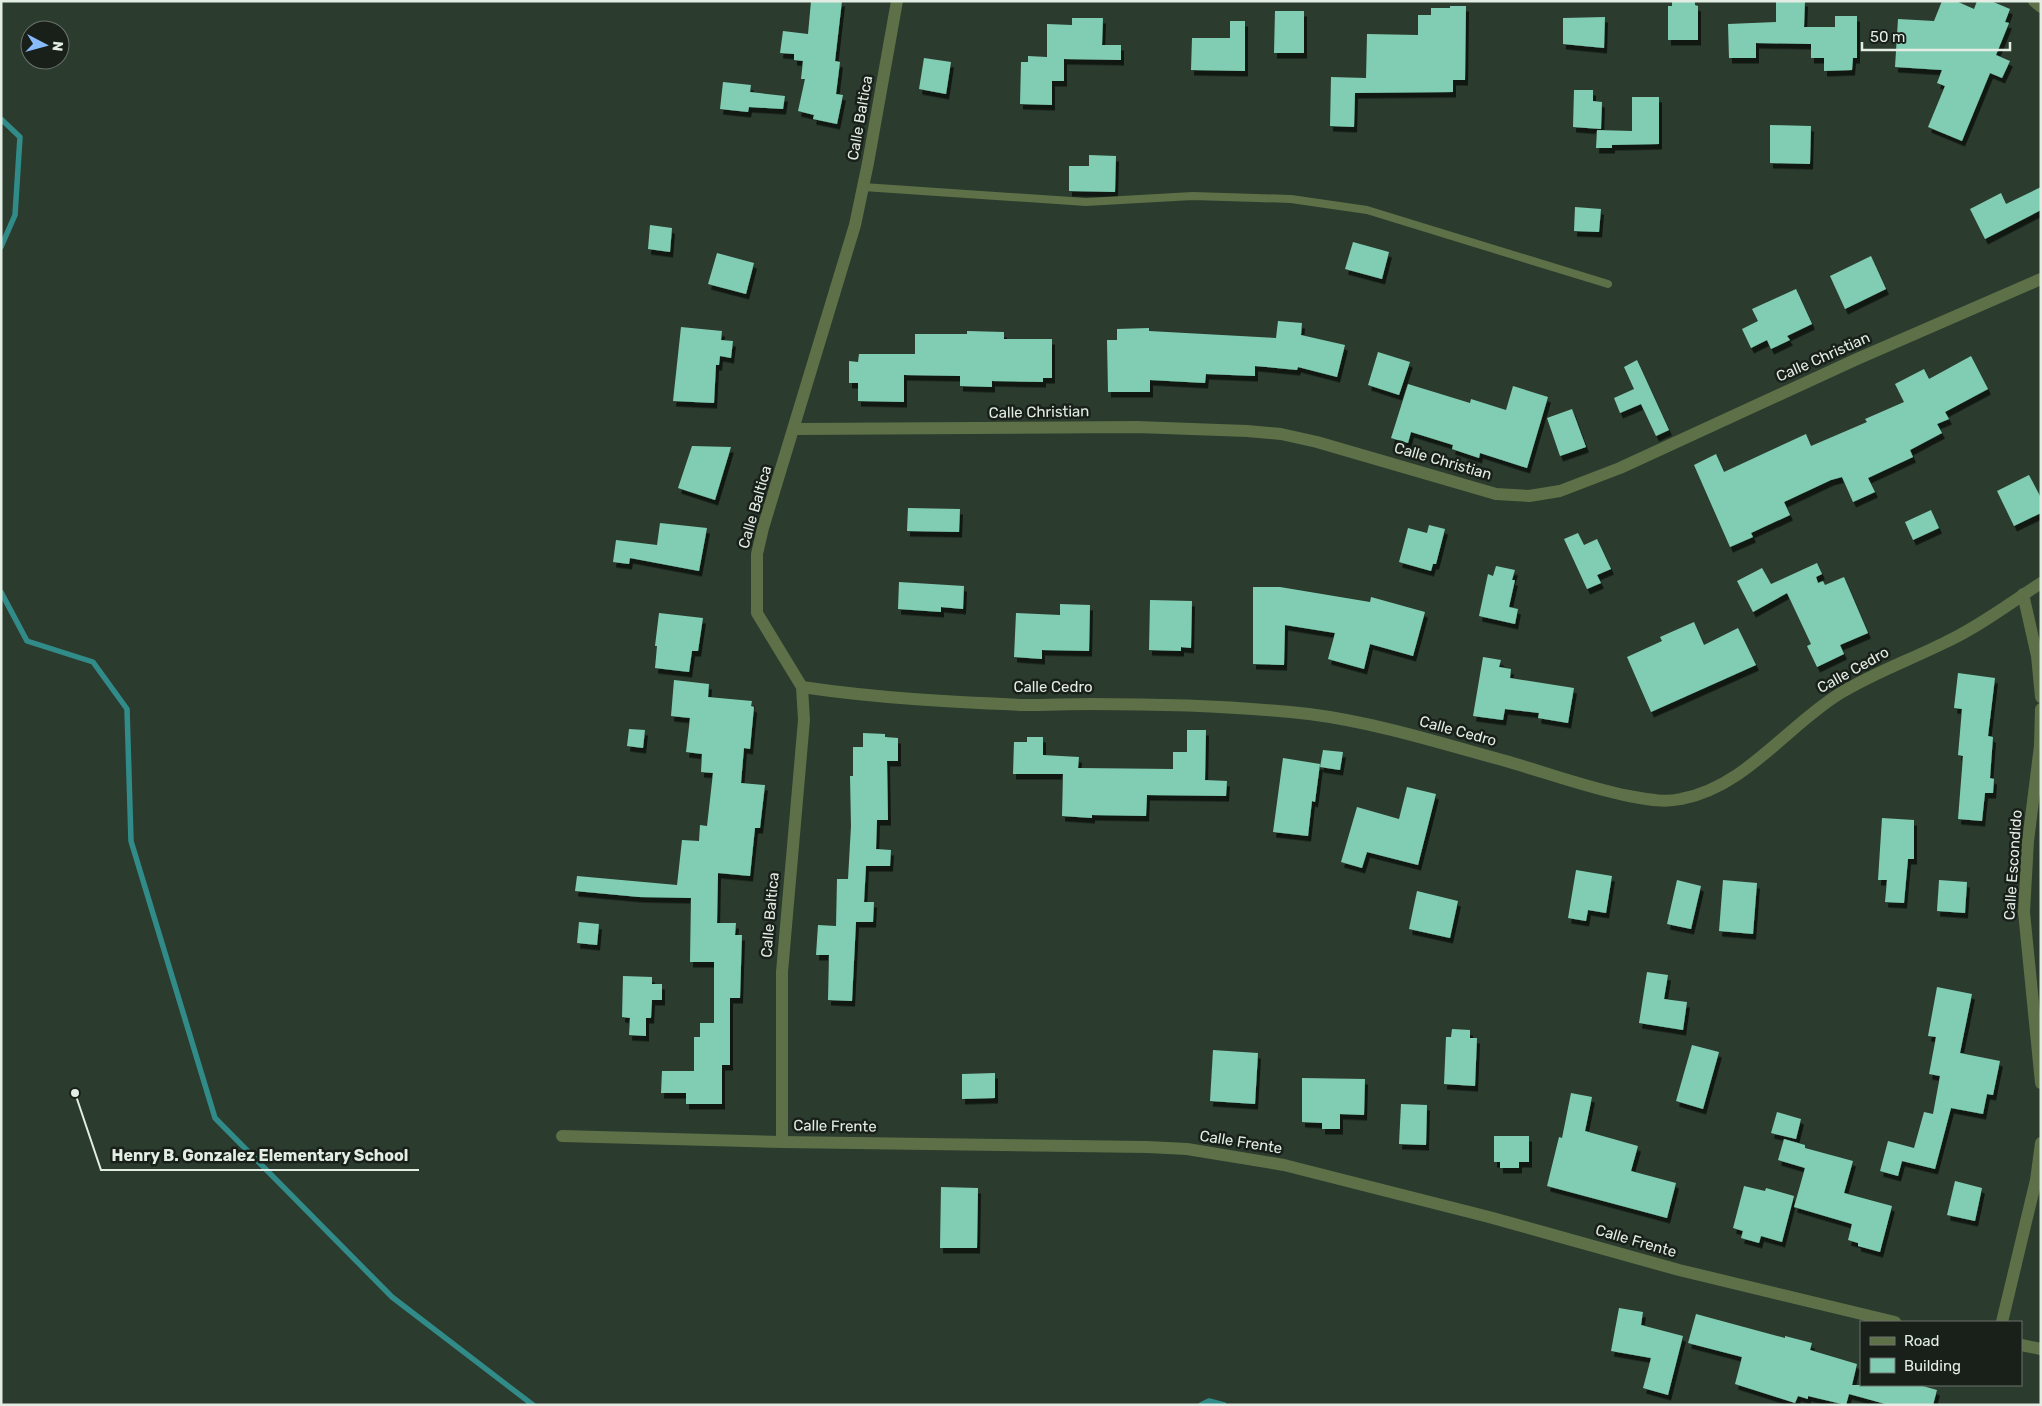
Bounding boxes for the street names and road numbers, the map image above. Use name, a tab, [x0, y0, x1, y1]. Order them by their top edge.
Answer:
street label: Calle Baltica	[844, 74, 876, 162]
street label: Calle Christian	[1773, 328, 1873, 386]
street label: Calle Christian	[989, 402, 1089, 422]
street label: Calle Christian	[1392, 438, 1494, 484]
street label: Calle Baltica	[735, 463, 775, 551]
street label: Calle Cedro	[1814, 643, 1892, 697]
street label: Calle Cedro	[1013, 678, 1093, 696]
street label: Calle Cedro	[1417, 712, 1499, 750]
street label: Calle Escondido	[2000, 809, 2026, 921]
street label: Calle Baltica	[757, 872, 783, 958]
street label: Calle Frente	[793, 1116, 877, 1136]
street label: Calle Frente	[1198, 1127, 1284, 1157]
street label: Calle Frente	[1593, 1221, 1679, 1261]

